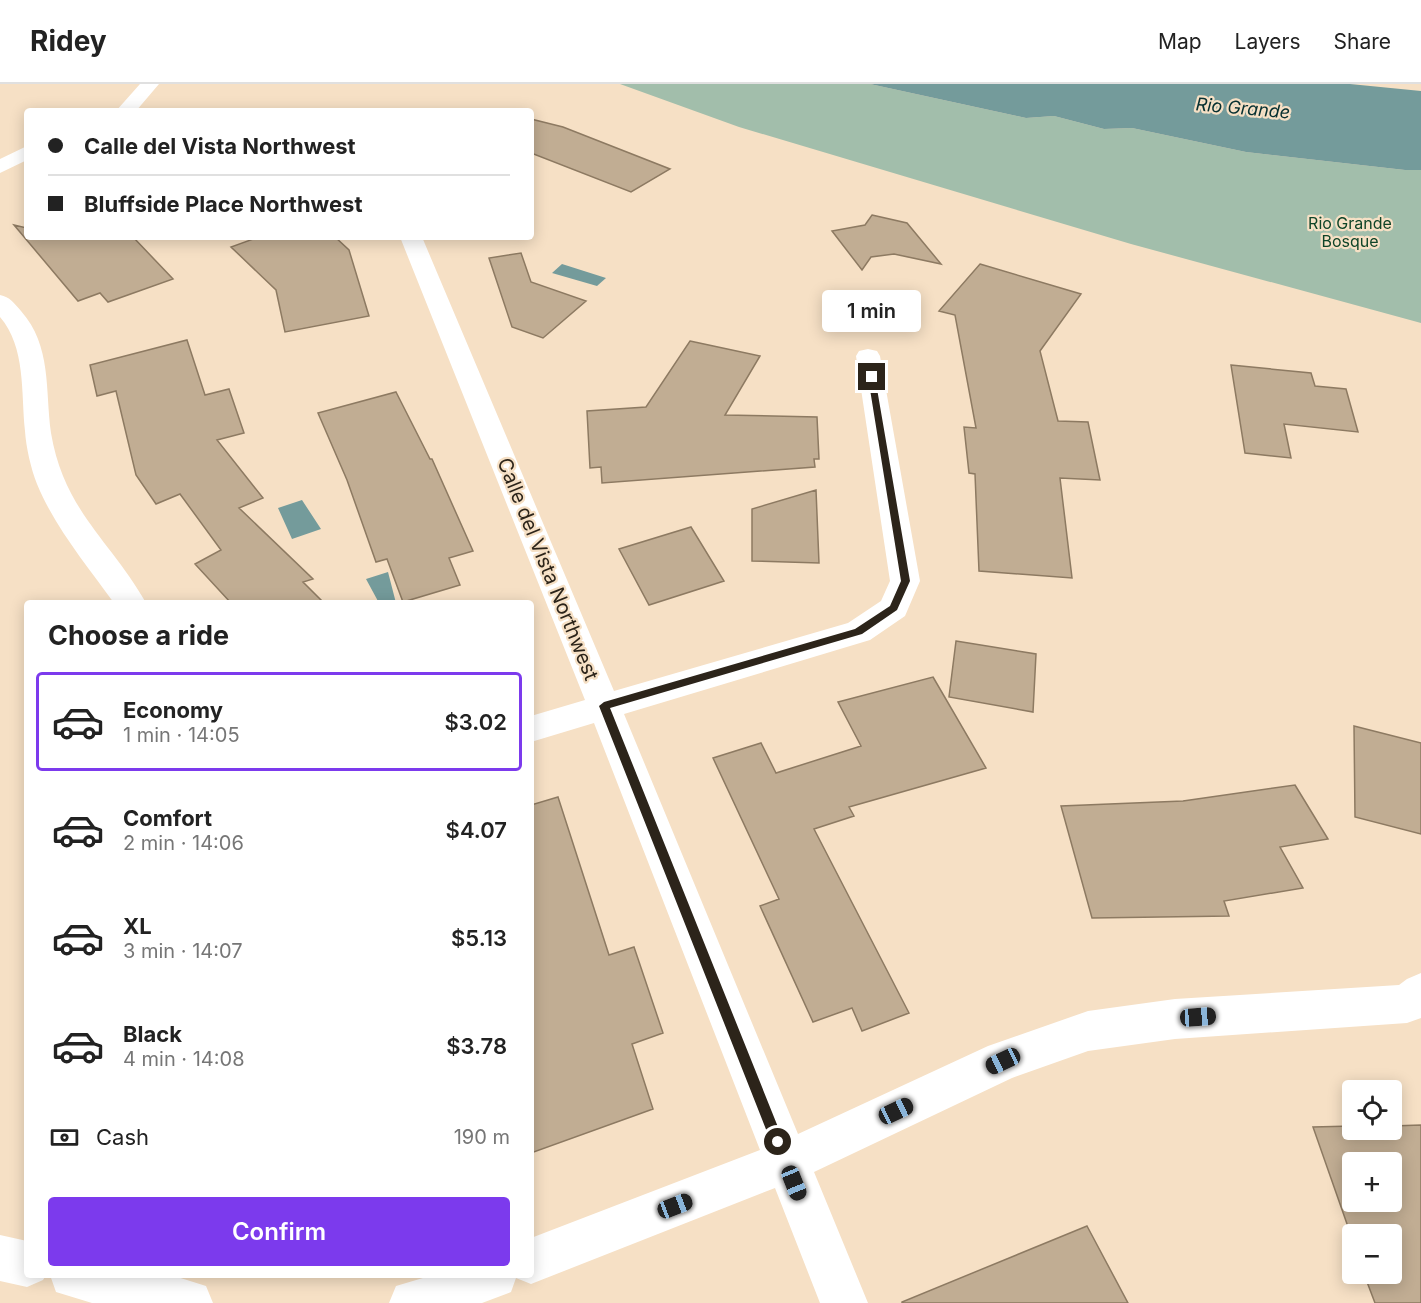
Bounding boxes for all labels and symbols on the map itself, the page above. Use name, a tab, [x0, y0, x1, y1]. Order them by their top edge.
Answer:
water label: Rio Grande	[1195, 93, 1291, 123]
park label: Rio Grande Bosque	[1308, 213, 1392, 251]
callout: 1 min	[822, 290, 922, 332]
route end	[858, 363, 885, 390]
street label: Calle del Vista Northwest	[492, 454, 604, 684]
car	[1179, 1007, 1217, 1027]
car	[983, 1045, 1023, 1077]
car	[876, 1095, 916, 1127]
route start	[764, 1128, 791, 1155]
car	[779, 1163, 809, 1203]
car	[655, 1191, 695, 1221]

